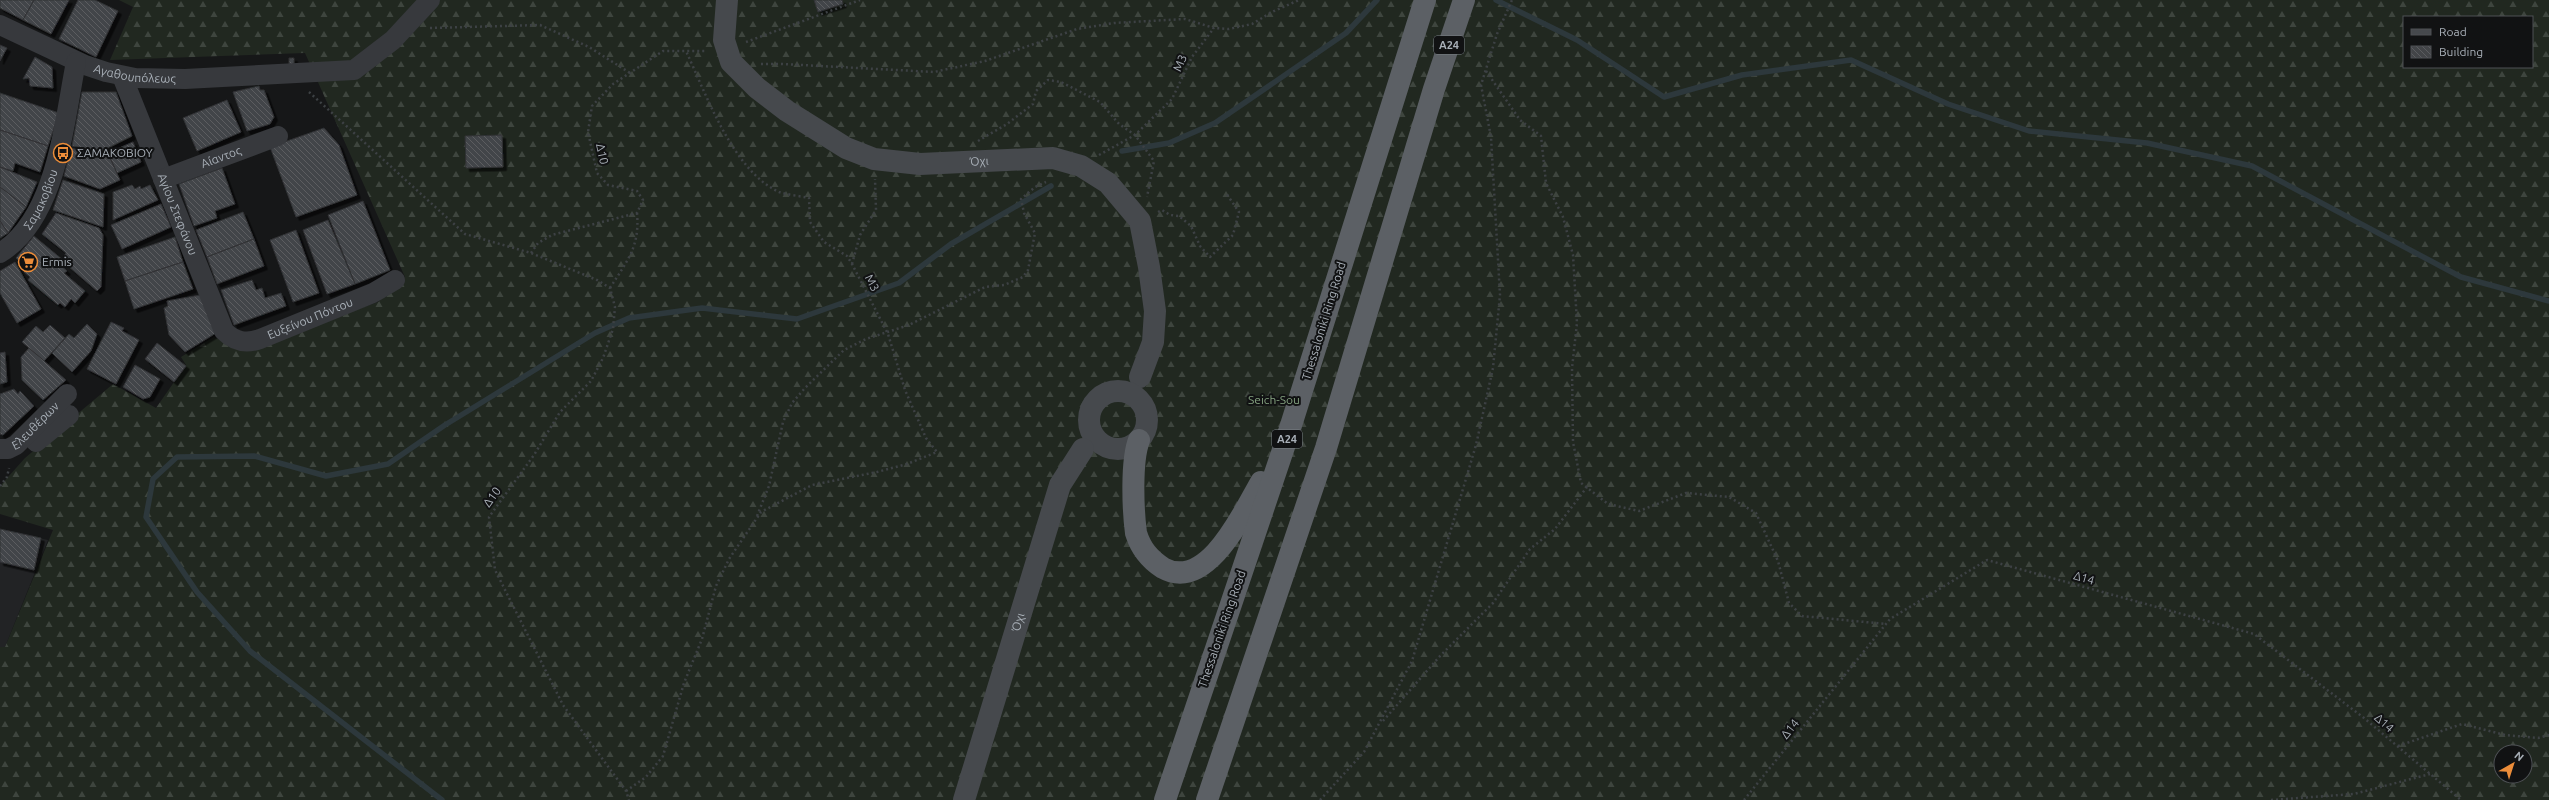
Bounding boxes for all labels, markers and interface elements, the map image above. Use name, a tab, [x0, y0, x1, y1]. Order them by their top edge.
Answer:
legend	[2403, 16, 2533, 68]
text: Road	[2439, 25, 2467, 38]
road number: Α24	[1434, 36, 1464, 54]
text: Building	[2439, 45, 2483, 58]
street label: Μ3	[1170, 52, 1189, 73]
street label: Αγαθουπόλεως	[92, 61, 177, 86]
bus stop icon: ΣΑΜΑΚΟΒΙΟΥ	[52, 142, 74, 164]
street label: Δ10	[594, 142, 611, 166]
street label: Αίαντος	[199, 143, 244, 170]
place label: ΣΑΜΑΚΟΒΙΟΥ	[77, 146, 153, 159]
street label: Όχι	[968, 154, 989, 168]
street label: Σαμακοβίου	[21, 168, 60, 232]
street label: Αγίου Στεφάνου	[156, 171, 200, 257]
supermarket icon: Ermis	[17, 251, 39, 273]
place label: Ermis	[42, 255, 72, 268]
street label: Thessaloniki Ring Road	[1299, 260, 1348, 382]
street label: Μ3	[863, 272, 882, 293]
street label: Ευξείνου Πόντου	[265, 295, 355, 341]
park label: Seich-Sou	[1248, 393, 1300, 406]
street label: Ελευθέρων	[9, 399, 61, 452]
road number: Α24	[1272, 430, 1302, 448]
street label: Δ10	[480, 484, 503, 509]
street label: Δ14	[2072, 568, 2096, 587]
street label: Thessaloniki Ring Road	[1195, 569, 1248, 689]
street label: Όχι	[1008, 611, 1027, 634]
street label: Δ14	[2372, 711, 2397, 735]
street label: Δ14	[1778, 716, 1801, 741]
north arrow	[2493, 744, 2533, 784]
text: N	[2512, 749, 2526, 763]

